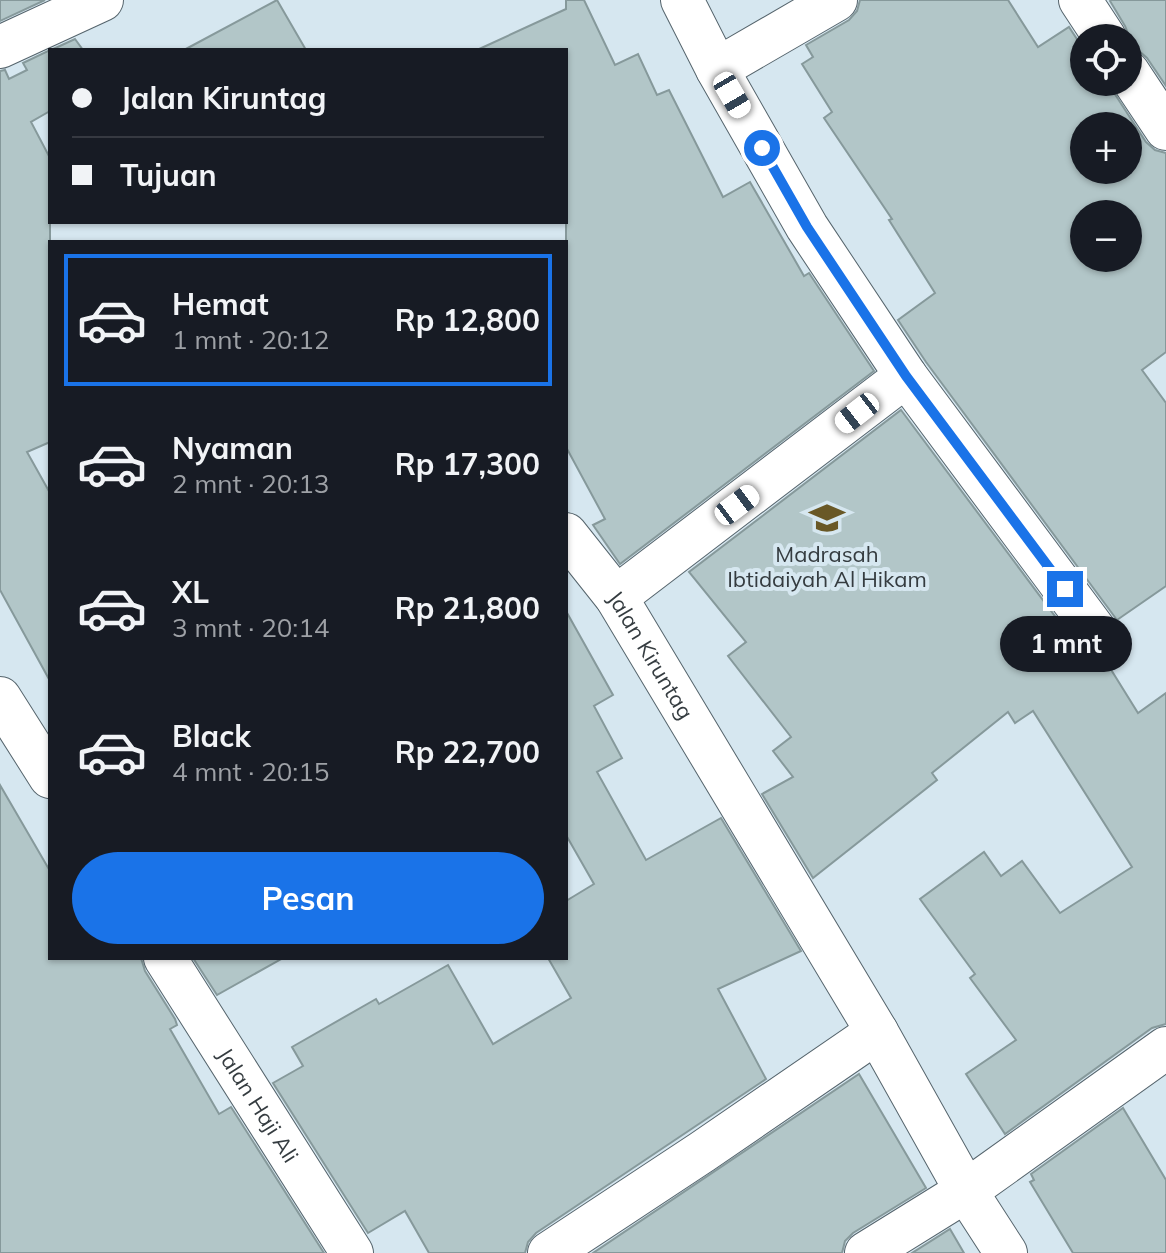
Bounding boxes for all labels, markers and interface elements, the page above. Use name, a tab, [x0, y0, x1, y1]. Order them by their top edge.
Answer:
map controls	[1070, 24, 1142, 272]
button: locate	[1070, 24, 1142, 96]
car	[710, 68, 754, 122]
text: Jalan Kiruntag	[120, 79, 326, 117]
button: +	[1070, 112, 1142, 184]
route start	[744, 130, 780, 166]
text: Tujuan	[120, 156, 217, 194]
button: −	[1070, 200, 1142, 272]
icon: car	[76, 284, 148, 356]
text: Hemat	[172, 285, 269, 323]
text: Rp 12,800	[395, 301, 540, 339]
text: 1 mnt · 20:12	[172, 323, 329, 356]
car	[831, 389, 883, 437]
icon: car	[76, 428, 148, 500]
text: Nyaman	[172, 429, 293, 467]
text: Rp 17,300	[395, 445, 540, 483]
text: 2 mnt · 20:13	[172, 467, 329, 500]
car	[711, 481, 763, 529]
school or university icon: Madrasah Ibtidaiyah Al Hikam	[808, 499, 846, 537]
place label: Madrasah Ibtidaiyah Al Hikam	[727, 540, 927, 593]
route end	[1047, 571, 1083, 607]
icon: car	[76, 572, 148, 644]
text: XL	[172, 573, 209, 611]
street label: Jalan Kiruntag	[602, 585, 700, 724]
text: Rp 21,800	[395, 589, 540, 627]
text: 3 mnt · 20:14	[172, 611, 329, 644]
callout: 1 mnt	[999, 617, 1131, 673]
text: 1 mnt	[1030, 627, 1102, 660]
icon: car	[76, 716, 148, 788]
text: Black	[172, 717, 251, 755]
text: Rp 22,700	[395, 733, 540, 771]
text: 4 mnt · 20:15	[172, 755, 329, 788]
button: Pesan	[72, 852, 544, 944]
street label: Jalan Haji Ali	[211, 1042, 305, 1168]

